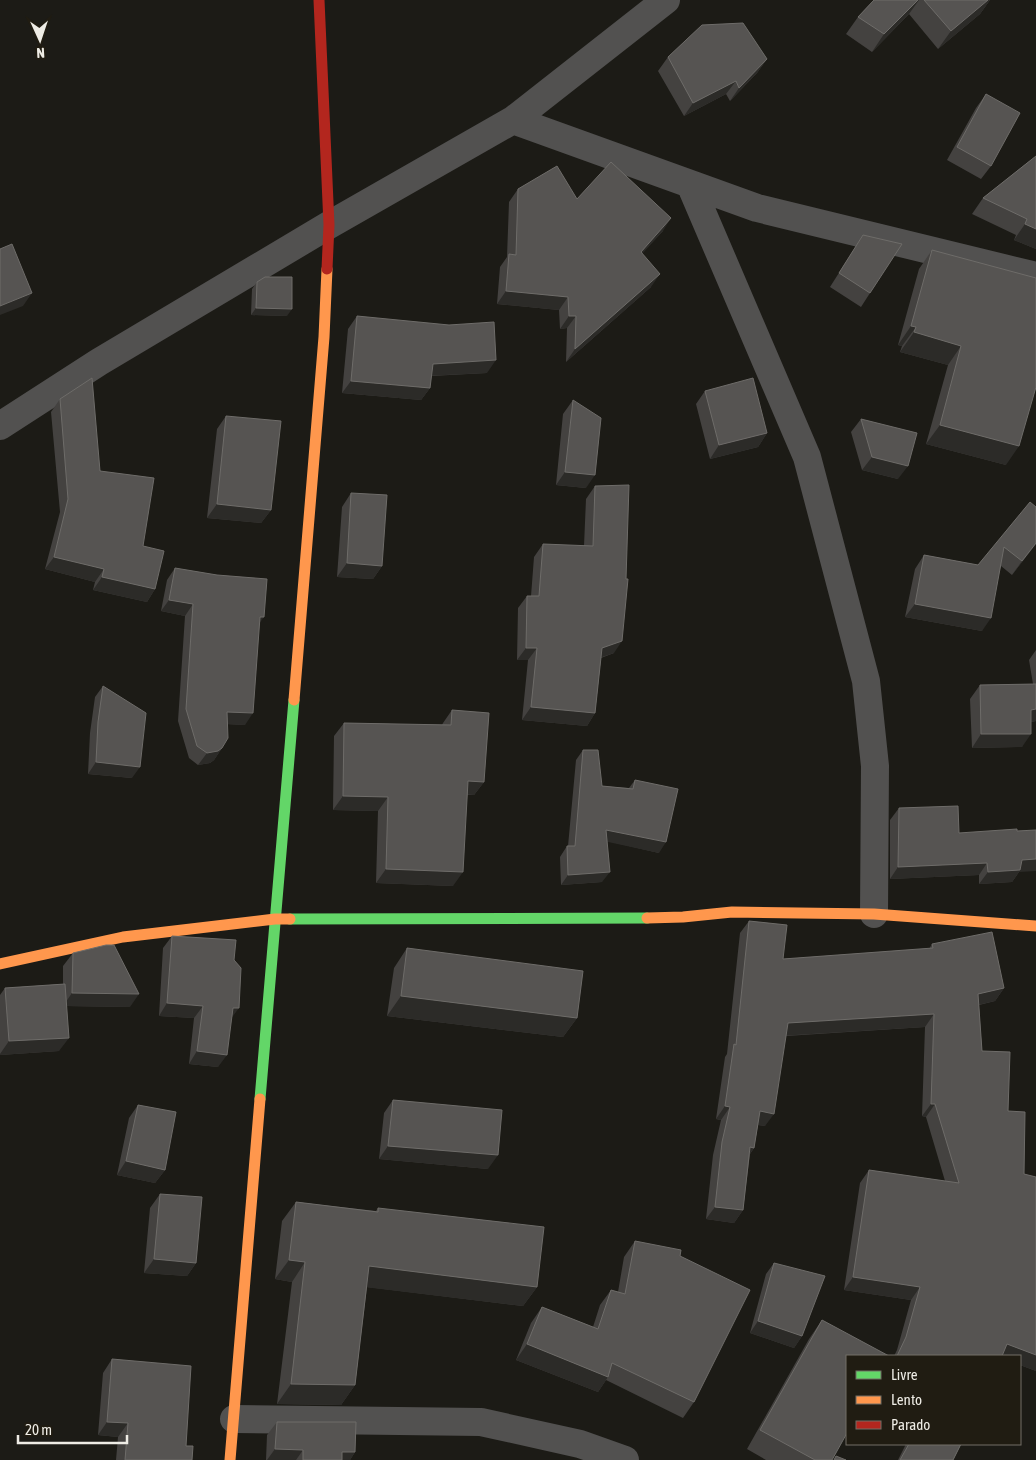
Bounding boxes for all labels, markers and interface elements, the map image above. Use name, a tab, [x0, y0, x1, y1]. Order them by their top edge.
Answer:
north arrow	[15, 15, 65, 65]
text: N	[36, 45, 45, 61]
legend	[846, 1355, 1021, 1445]
text: Livre	[891, 1366, 918, 1383]
text: Lento	[891, 1391, 922, 1408]
scale bar	[18, 1412, 126, 1444]
text: Parado	[891, 1416, 930, 1433]
text: 20 m	[25, 1421, 52, 1438]

